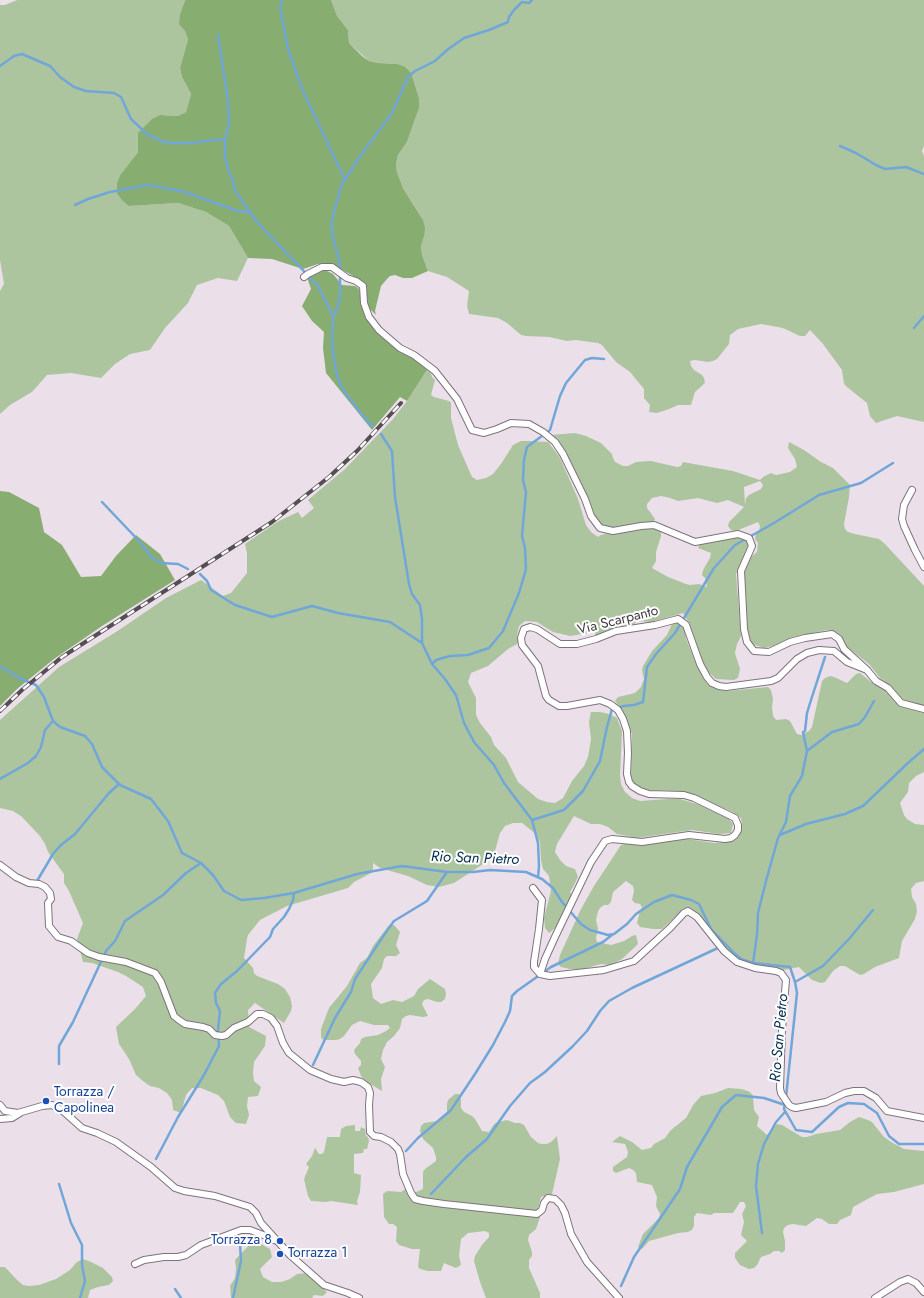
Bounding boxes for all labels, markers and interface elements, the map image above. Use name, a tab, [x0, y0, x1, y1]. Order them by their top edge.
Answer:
street label: Via Scarpanto	[576, 603, 660, 639]
water label: Rio San Pietro	[431, 848, 519, 870]
water label: Rio San Pietro	[767, 993, 793, 1083]
place label: Torrazza / Capolinea	[54, 1085, 115, 1118]
marker: Torrazza / Capolinea	[41, 1096, 51, 1106]
place label: Torrazza 8	[211, 1233, 272, 1249]
marker: Torrazza 8	[275, 1236, 285, 1246]
place label: Torrazza 1	[288, 1246, 348, 1262]
marker: Torrazza 1	[275, 1249, 285, 1259]

